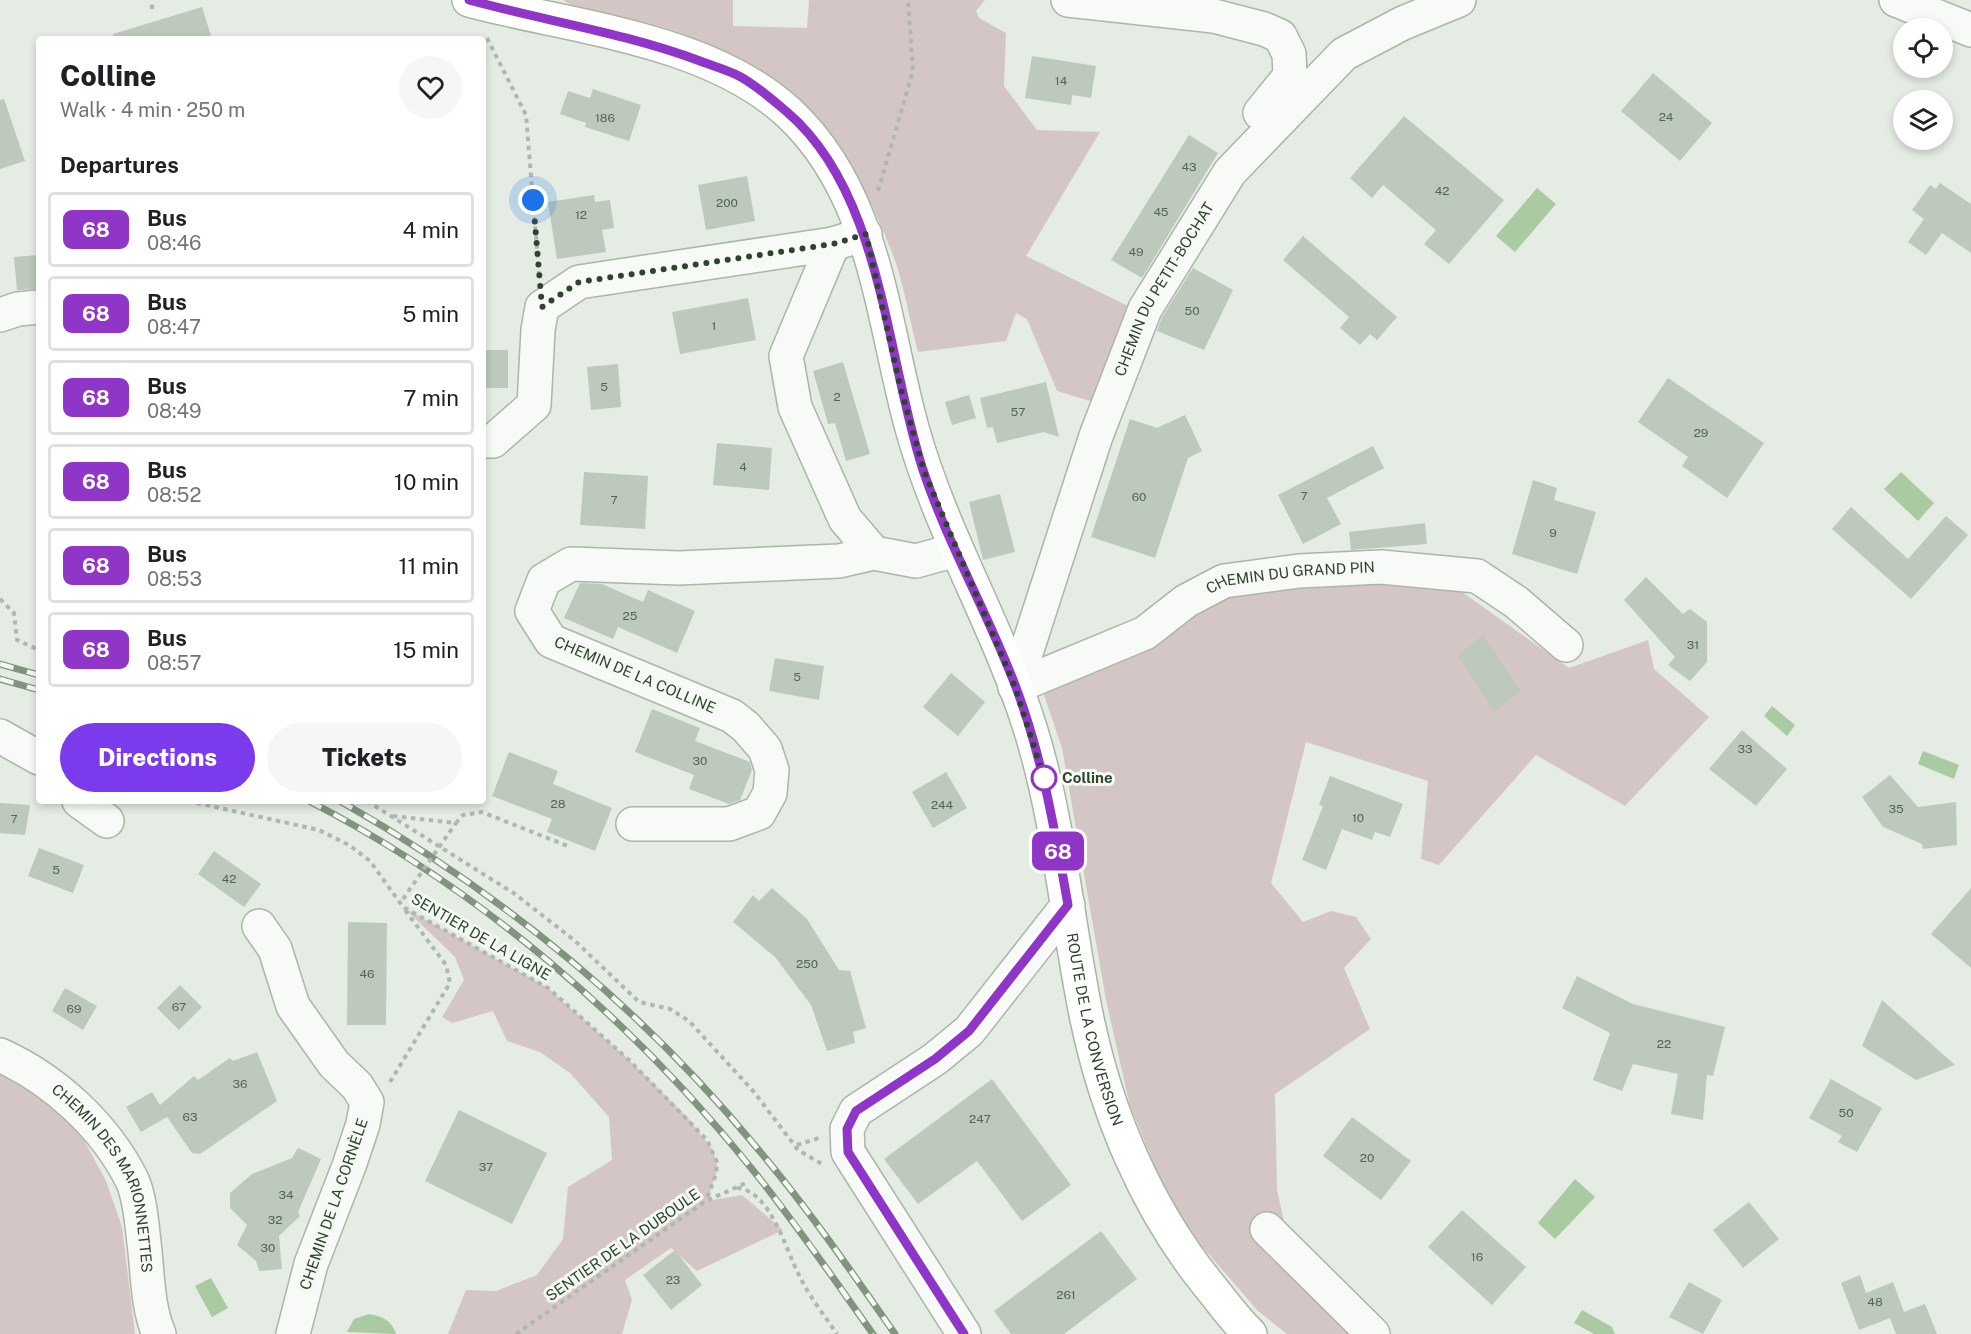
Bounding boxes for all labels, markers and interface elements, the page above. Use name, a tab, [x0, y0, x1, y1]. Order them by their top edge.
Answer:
map controls	[1893, 18, 1953, 150]
button: locate	[1893, 18, 1953, 78]
button: heart	[399, 56, 462, 119]
text: Colline	[60, 59, 156, 92]
house number: 14	[1055, 74, 1068, 88]
button: layers	[1893, 90, 1953, 150]
text: Walk · 4 min · 250 m	[60, 98, 245, 122]
house number: 24	[1659, 110, 1674, 124]
house number: 186	[595, 111, 615, 125]
text: Departures	[60, 152, 179, 178]
house number: 43	[1181, 160, 1197, 174]
house number: 42	[1435, 184, 1449, 198]
your location	[518, 185, 548, 215]
house number: 200	[716, 196, 738, 210]
street label: CHEMIN DU PETIT-BOCHAT	[1111, 199, 1217, 379]
text: Bus	[147, 205, 187, 231]
house number: 45	[1153, 205, 1169, 219]
house number: 12	[575, 208, 587, 222]
text: 68	[82, 217, 110, 242]
text: 4 min	[403, 217, 459, 243]
text: 08:46	[147, 231, 201, 255]
house number: 49	[1128, 245, 1144, 259]
text: Bus	[147, 289, 187, 315]
text: 68	[82, 301, 110, 326]
text: 5 min	[402, 301, 459, 327]
house number: 50	[1184, 304, 1200, 318]
text: 08:47	[147, 315, 201, 339]
house number: 1	[712, 319, 716, 333]
text: Bus	[147, 373, 187, 399]
house number: 5	[600, 380, 608, 394]
text: 68	[82, 385, 110, 410]
text: 7 min	[403, 385, 459, 411]
house number: 2	[833, 390, 841, 404]
text: 08:49	[147, 399, 202, 423]
house number: 57	[1011, 405, 1025, 419]
house number: 29	[1694, 426, 1708, 440]
text: Bus	[147, 457, 187, 483]
house number: 4	[739, 460, 747, 474]
text: 68	[82, 469, 110, 494]
text: 10 min	[394, 469, 459, 495]
text: 08:52	[147, 483, 201, 507]
house number: 7	[1300, 489, 1308, 503]
house number: 60	[1132, 490, 1146, 504]
house number: 7	[610, 493, 618, 507]
house number: 9	[1549, 526, 1557, 540]
text: Bus	[147, 541, 187, 567]
text: 68	[82, 553, 110, 578]
text: 11 min	[398, 553, 459, 579]
street label: CHEMIN DU GRAND PIN	[1203, 558, 1375, 597]
text: 08:53	[147, 567, 202, 591]
house number: 25	[623, 609, 638, 623]
text: Bus	[147, 625, 187, 651]
street label: CHEMIN DE LA COLLINE	[552, 633, 718, 716]
text: 68	[82, 637, 110, 662]
text: 15 min	[393, 637, 459, 663]
house number: 31	[1687, 638, 1699, 652]
text: 08:57	[147, 651, 201, 675]
house number: 5	[793, 670, 801, 684]
button: Directions	[60, 723, 255, 792]
button: Tickets	[267, 723, 462, 792]
house number: 33	[1737, 742, 1753, 756]
house number: 30	[693, 754, 707, 768]
marker: Colline	[1031, 765, 1057, 791]
place label: Colline	[1062, 769, 1113, 786]
house number: 28	[551, 797, 566, 811]
house number: 244	[931, 798, 954, 812]
house number: 35	[1888, 802, 1904, 816]
house number: 10	[1352, 811, 1364, 825]
house number: 7	[10, 812, 18, 826]
line badge: 68	[1031, 832, 1085, 870]
text: 68	[1044, 839, 1072, 864]
house number: 5	[52, 863, 60, 877]
house number: 42	[222, 872, 236, 886]
street label: SENTIER DE LA LIGNE	[409, 890, 554, 983]
street label: ROUTE DE LA CONVERSION	[1064, 932, 1127, 1128]
house number: 250	[796, 957, 818, 971]
house number: 46	[359, 967, 375, 981]
house number: 67	[172, 1000, 186, 1014]
house number: 69	[67, 1002, 81, 1016]
house number: 22	[1657, 1037, 1671, 1051]
house number: 36	[233, 1077, 247, 1091]
street label: CHEMIN DES MARIONNETTES	[49, 1080, 156, 1273]
house number: 50	[1838, 1106, 1854, 1120]
house number: 63	[183, 1110, 197, 1124]
house number: 247	[969, 1112, 991, 1126]
street label: CHEMIN DE LA CORNÈLE	[296, 1116, 371, 1292]
house number: 20	[1360, 1151, 1374, 1165]
house number: 37	[479, 1160, 493, 1174]
street label: SENTIER DE LA DUBOULE	[543, 1185, 703, 1304]
house number: 34	[278, 1188, 294, 1202]
house number: 32	[268, 1213, 282, 1227]
house number: 30	[261, 1241, 275, 1255]
house number: 16	[1471, 1250, 1483, 1264]
house number: 23	[666, 1273, 680, 1287]
house number: 261	[1056, 1288, 1076, 1302]
house number: 48	[1867, 1295, 1883, 1309]

